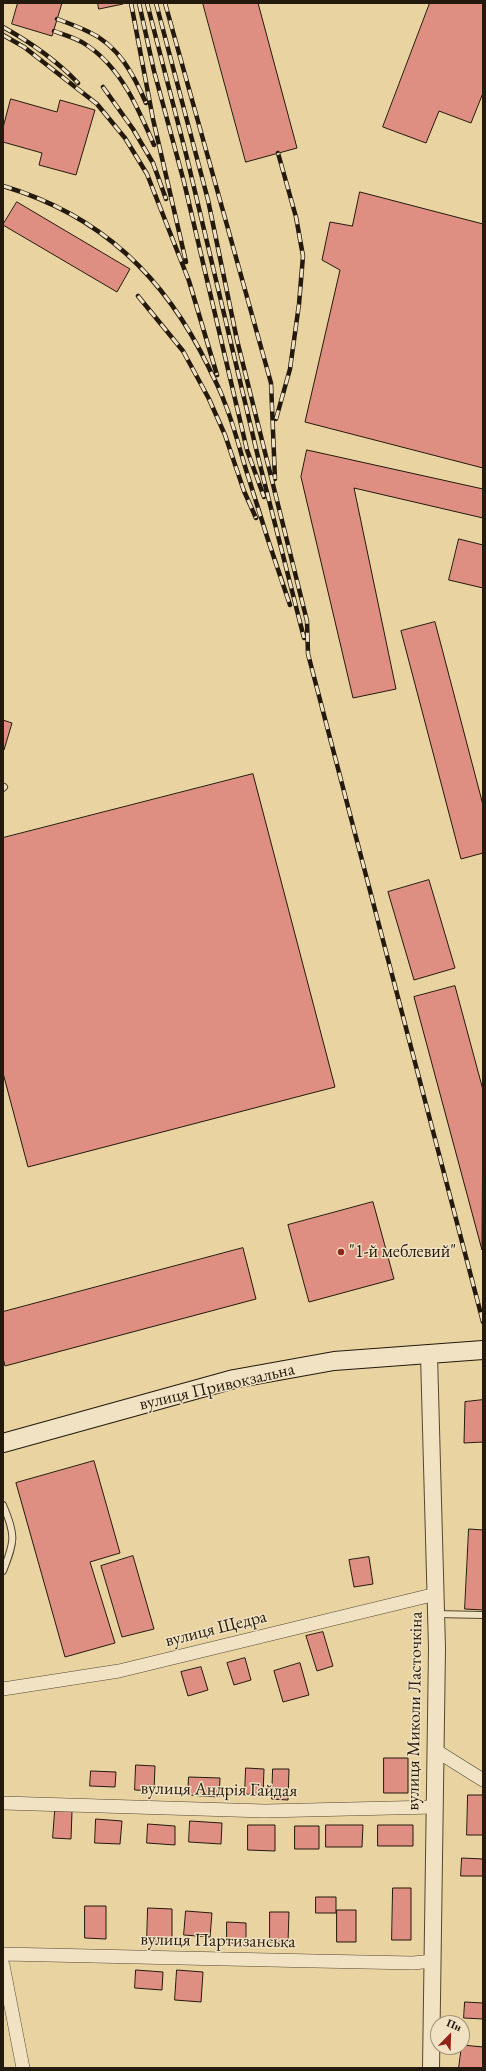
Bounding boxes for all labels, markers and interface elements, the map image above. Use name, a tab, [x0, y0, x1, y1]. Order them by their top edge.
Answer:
place label: "1-й меблевий"	[349, 1241, 456, 1263]
marker: "1-й меблевий"	[336, 1247, 346, 1257]
street label: вулиця Привокзальна	[137, 1359, 297, 1415]
street label: вулиця Щедра	[163, 1606, 269, 1652]
street label: вулиця Миколи Ласточкіна	[402, 1611, 428, 1811]
street label: вулиця Андрія Гайдая	[140, 1778, 298, 1802]
street label: вулиця Партизанська	[140, 1929, 296, 1953]
north arrow	[430, 2015, 470, 2055]
text: Пн	[445, 2015, 464, 2034]

